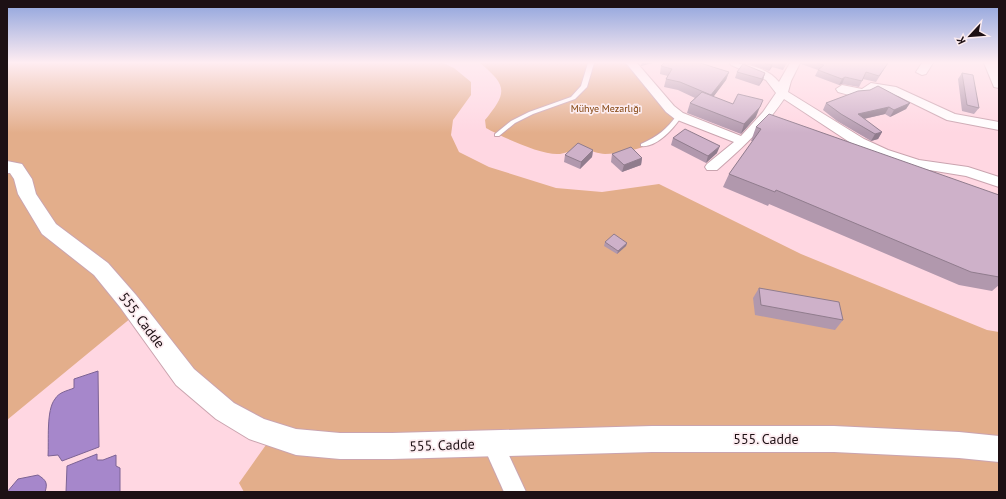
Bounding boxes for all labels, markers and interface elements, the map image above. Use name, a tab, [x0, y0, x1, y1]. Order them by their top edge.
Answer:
north arrow	[950, 16, 990, 56]
text: K	[953, 34, 969, 47]
park label: Mühye Mezarlığı	[571, 102, 641, 115]
street label: 555. Cadde	[115, 288, 169, 352]
street label: 555. Cadde	[733, 430, 799, 448]
street label: 555. Cadde	[409, 435, 475, 455]

